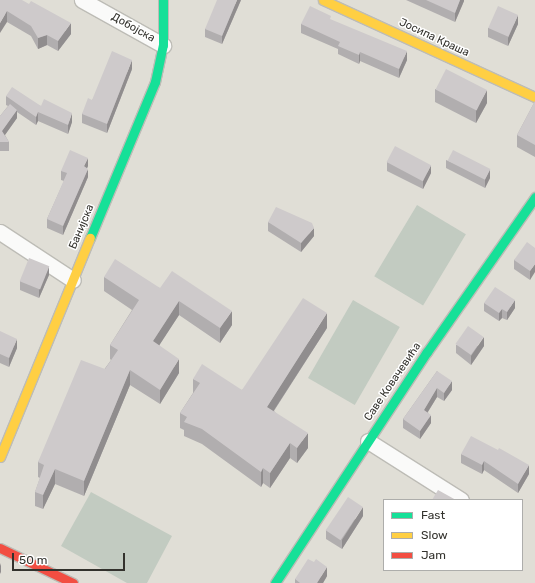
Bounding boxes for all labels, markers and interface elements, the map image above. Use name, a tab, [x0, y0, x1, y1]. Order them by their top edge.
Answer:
street label: Добојска	[109, 11, 157, 45]
street label: Јосипа Краша	[397, 16, 471, 60]
street label: Банијска	[67, 203, 97, 251]
street label: Саве Ковачевића	[362, 340, 424, 424]
legend	[383, 499, 523, 571]
text: Fast	[421, 508, 445, 522]
text: Slow	[421, 528, 448, 542]
scale bar	[14, 545, 127, 571]
text: Jam	[421, 548, 446, 562]
text: 50 m	[19, 553, 47, 567]

